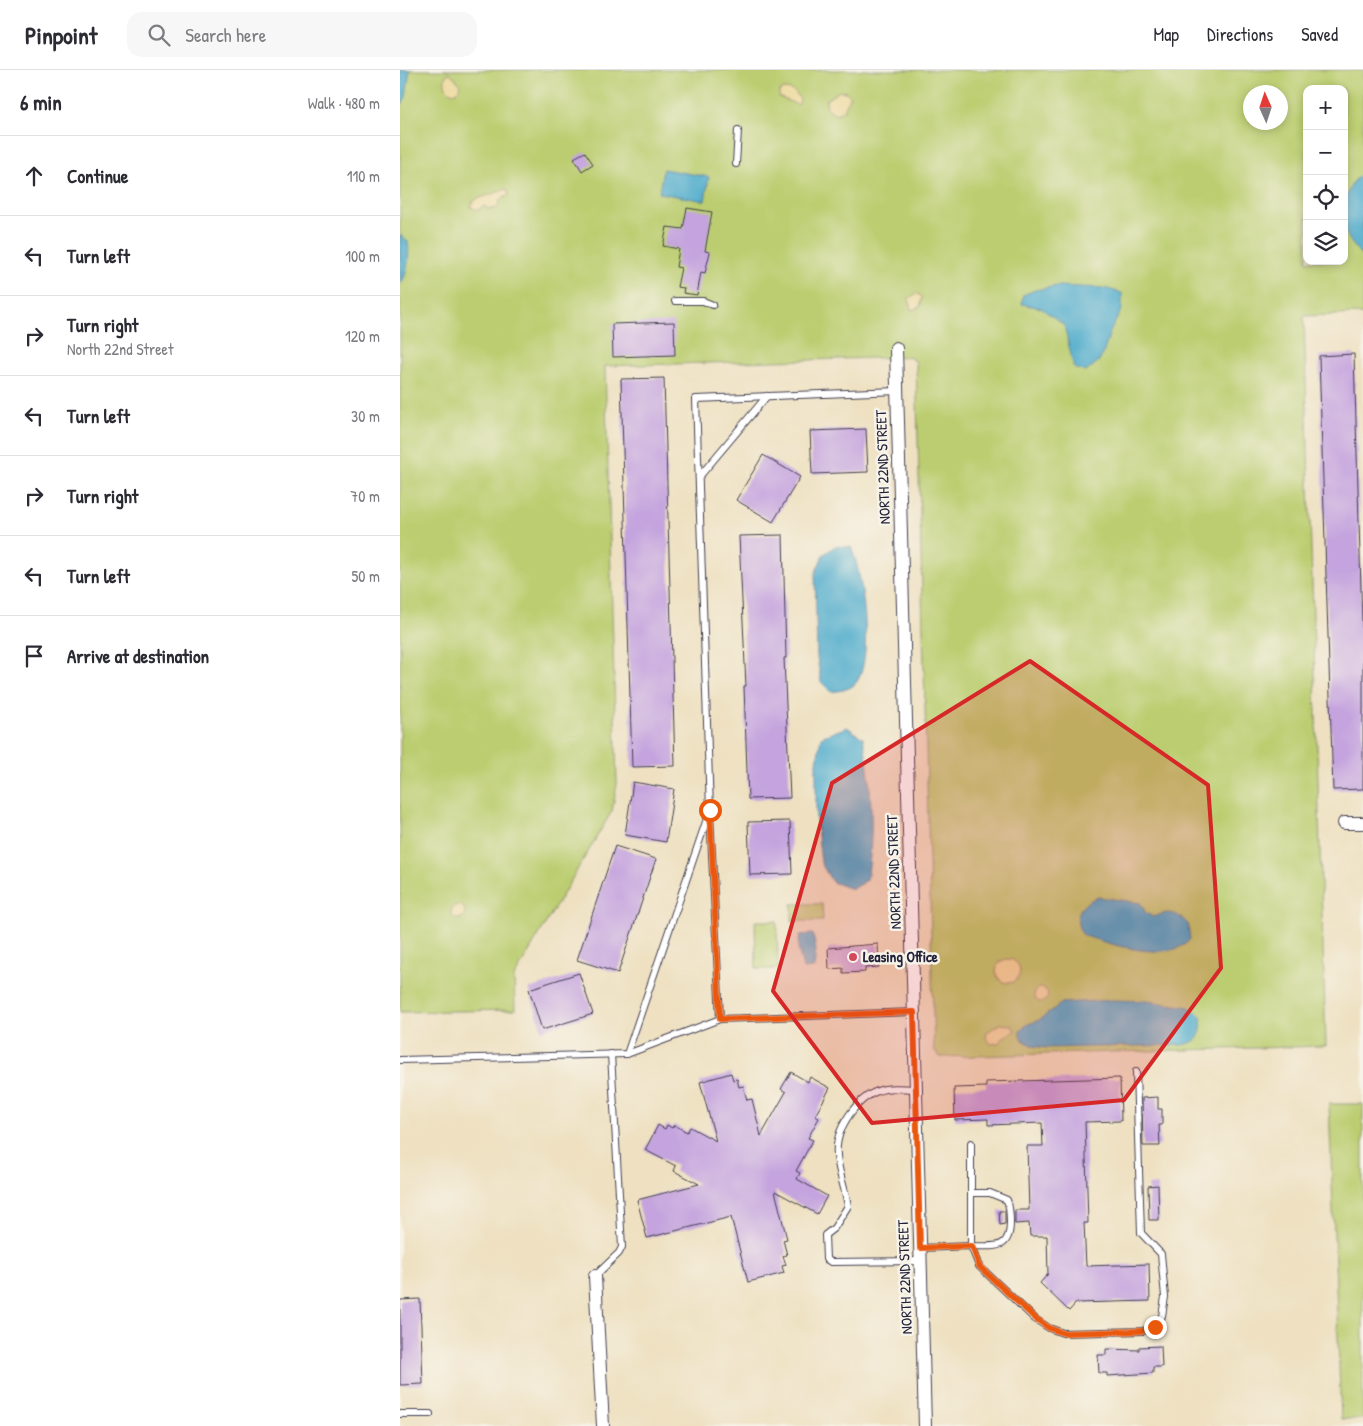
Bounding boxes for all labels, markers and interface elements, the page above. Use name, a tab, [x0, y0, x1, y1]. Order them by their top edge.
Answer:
search box	[127, 12, 477, 57]
text: Pinpoint	[25, 19, 97, 51]
icon: search	[145, 21, 173, 49]
text: Search here	[185, 22, 266, 48]
text: Map	[1154, 22, 1179, 47]
text: Directions	[1207, 22, 1273, 47]
text: Saved	[1301, 22, 1338, 47]
north arrow	[1243, 85, 1288, 130]
map controls	[1303, 85, 1348, 265]
button: +	[1303, 85, 1348, 130]
text: 6 min	[20, 88, 62, 117]
text: Walk · 480 m	[308, 92, 380, 114]
button: −	[1303, 130, 1348, 175]
icon: ahead	[20, 162, 48, 190]
text: Continue	[67, 163, 128, 189]
text: 110 m	[347, 165, 380, 187]
button: locate	[1303, 175, 1348, 220]
button: layers	[1303, 220, 1348, 265]
icon: left	[20, 242, 48, 270]
text: Turn left	[67, 243, 130, 269]
text: 100 m	[345, 245, 380, 267]
text: Turn right	[67, 312, 138, 338]
icon: right	[20, 322, 48, 350]
text: 120 m	[345, 325, 380, 347]
text: North 22nd Street	[67, 338, 173, 360]
icon: left	[20, 402, 48, 430]
text: Turn left	[67, 403, 130, 429]
text: 30 m	[351, 405, 380, 427]
street label: NORTH 22ND STREET	[870, 409, 895, 524]
icon: right	[20, 482, 48, 510]
text: Turn right	[67, 483, 138, 509]
text: 70 m	[350, 485, 380, 507]
icon: left	[20, 562, 48, 590]
text: Turn left	[67, 563, 130, 589]
text: 50 m	[352, 565, 380, 587]
icon: arrive	[20, 642, 48, 670]
text: Arrive at destination	[67, 643, 209, 669]
route start	[699, 799, 722, 822]
street label: NORTH 22ND STREET	[881, 814, 906, 929]
place label: Leasing Office	[863, 946, 938, 968]
marker: Leasing Office	[847, 951, 859, 963]
street label: NORTH 22ND STREET	[892, 1219, 917, 1334]
route end	[1144, 1316, 1167, 1339]

